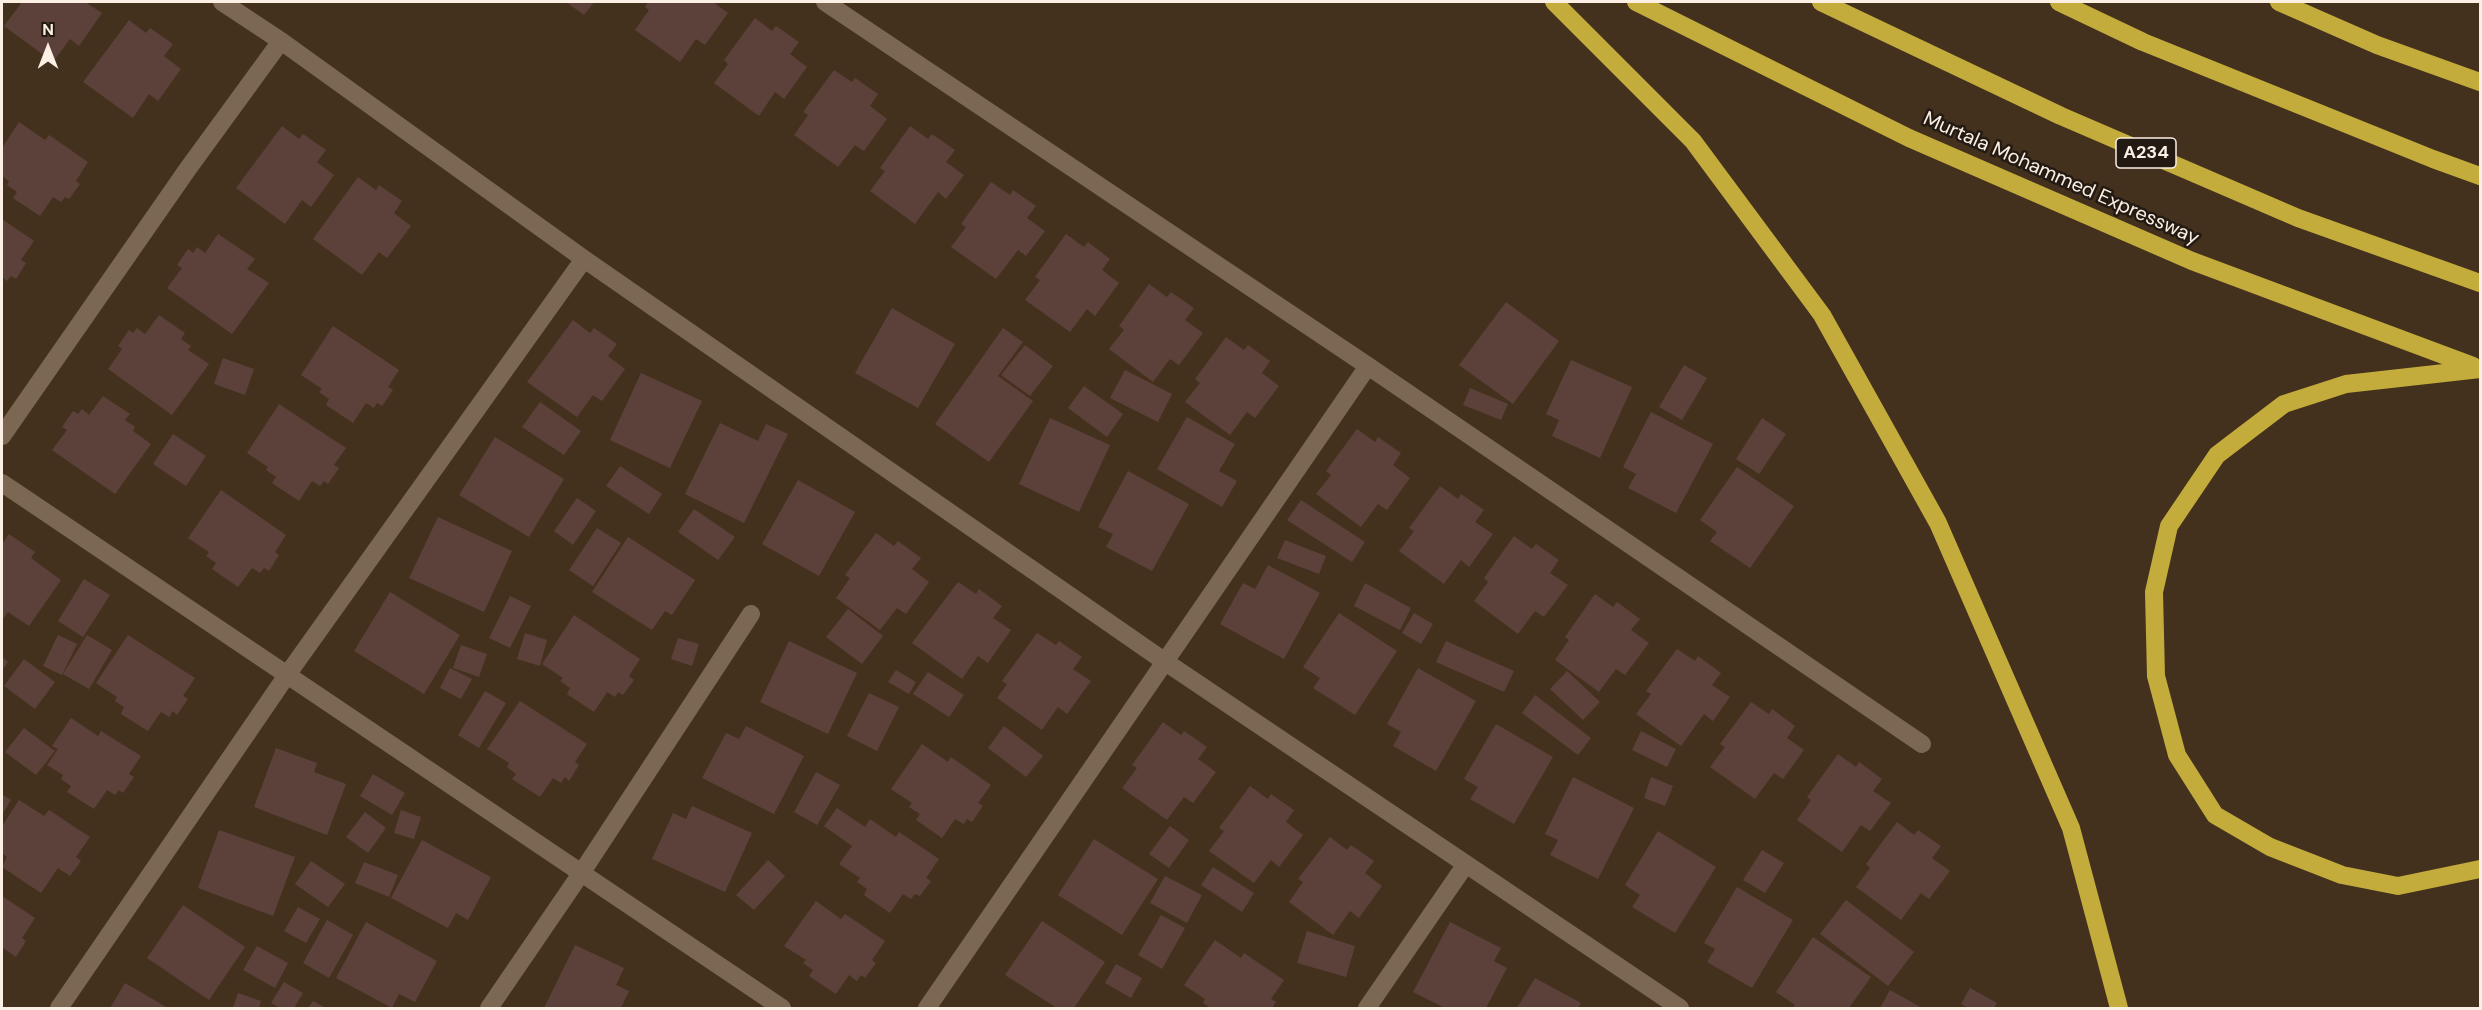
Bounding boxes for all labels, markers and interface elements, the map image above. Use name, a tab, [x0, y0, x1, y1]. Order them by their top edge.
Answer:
north arrow	[18, 18, 78, 78]
text: N	[42, 19, 54, 40]
street label: Murtala Mohammed Expressway	[1919, 107, 2203, 251]
road number: A234	[2116, 138, 2176, 168]

